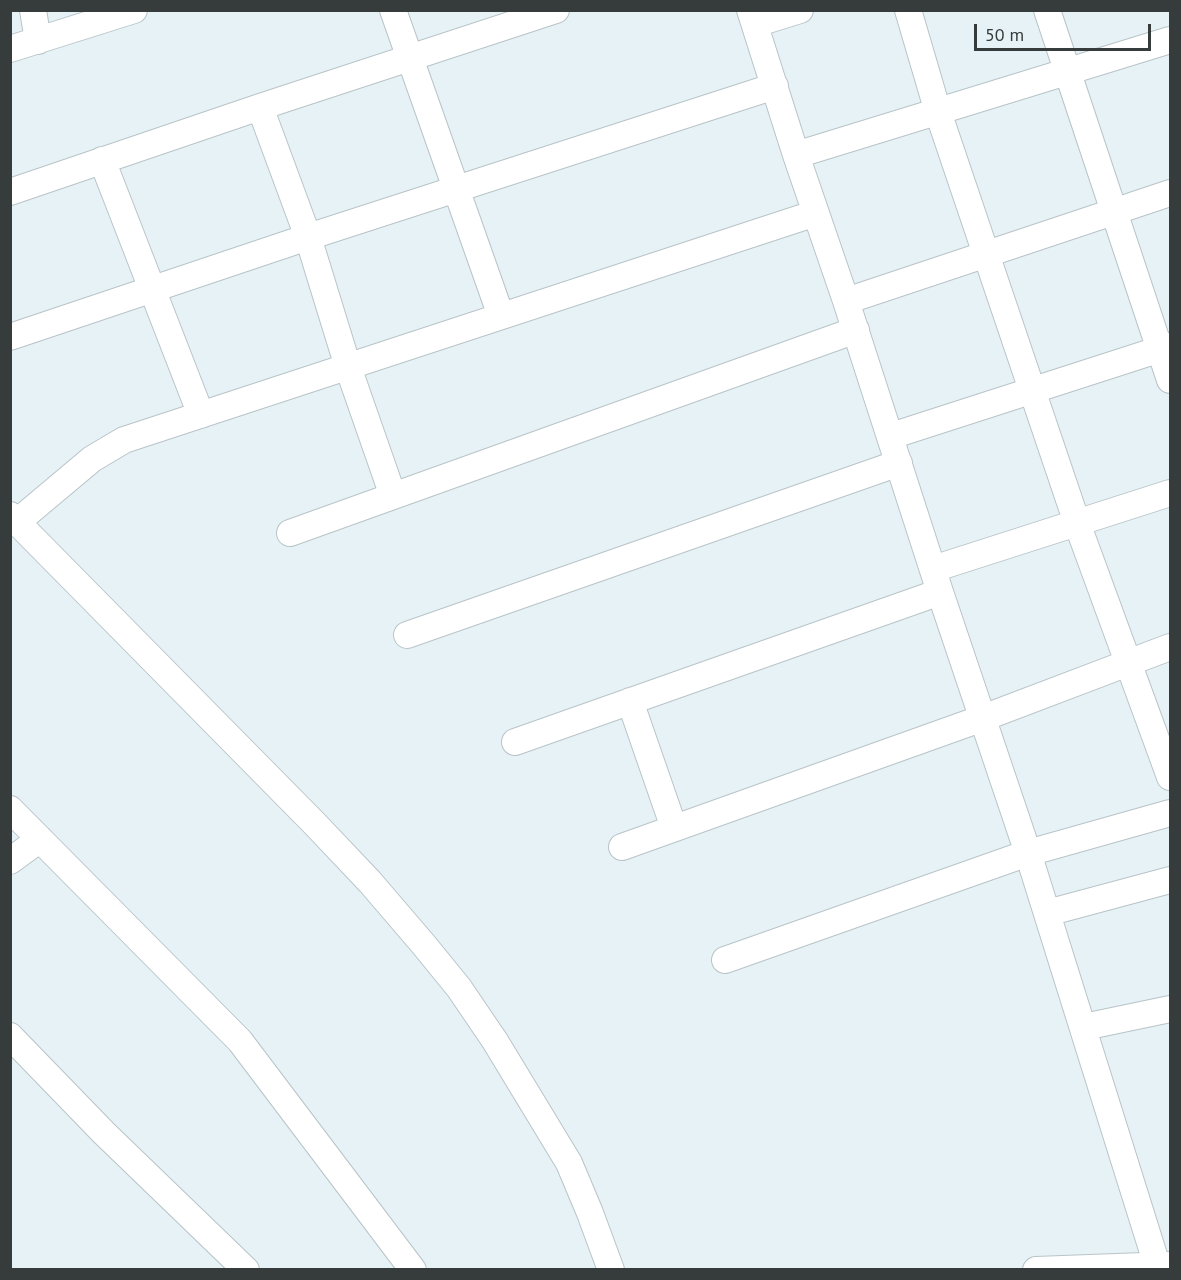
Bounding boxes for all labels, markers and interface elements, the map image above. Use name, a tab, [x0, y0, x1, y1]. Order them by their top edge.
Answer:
scale bar	[977, 12, 1154, 50]
text: 50 m	[985, 23, 1024, 46]

